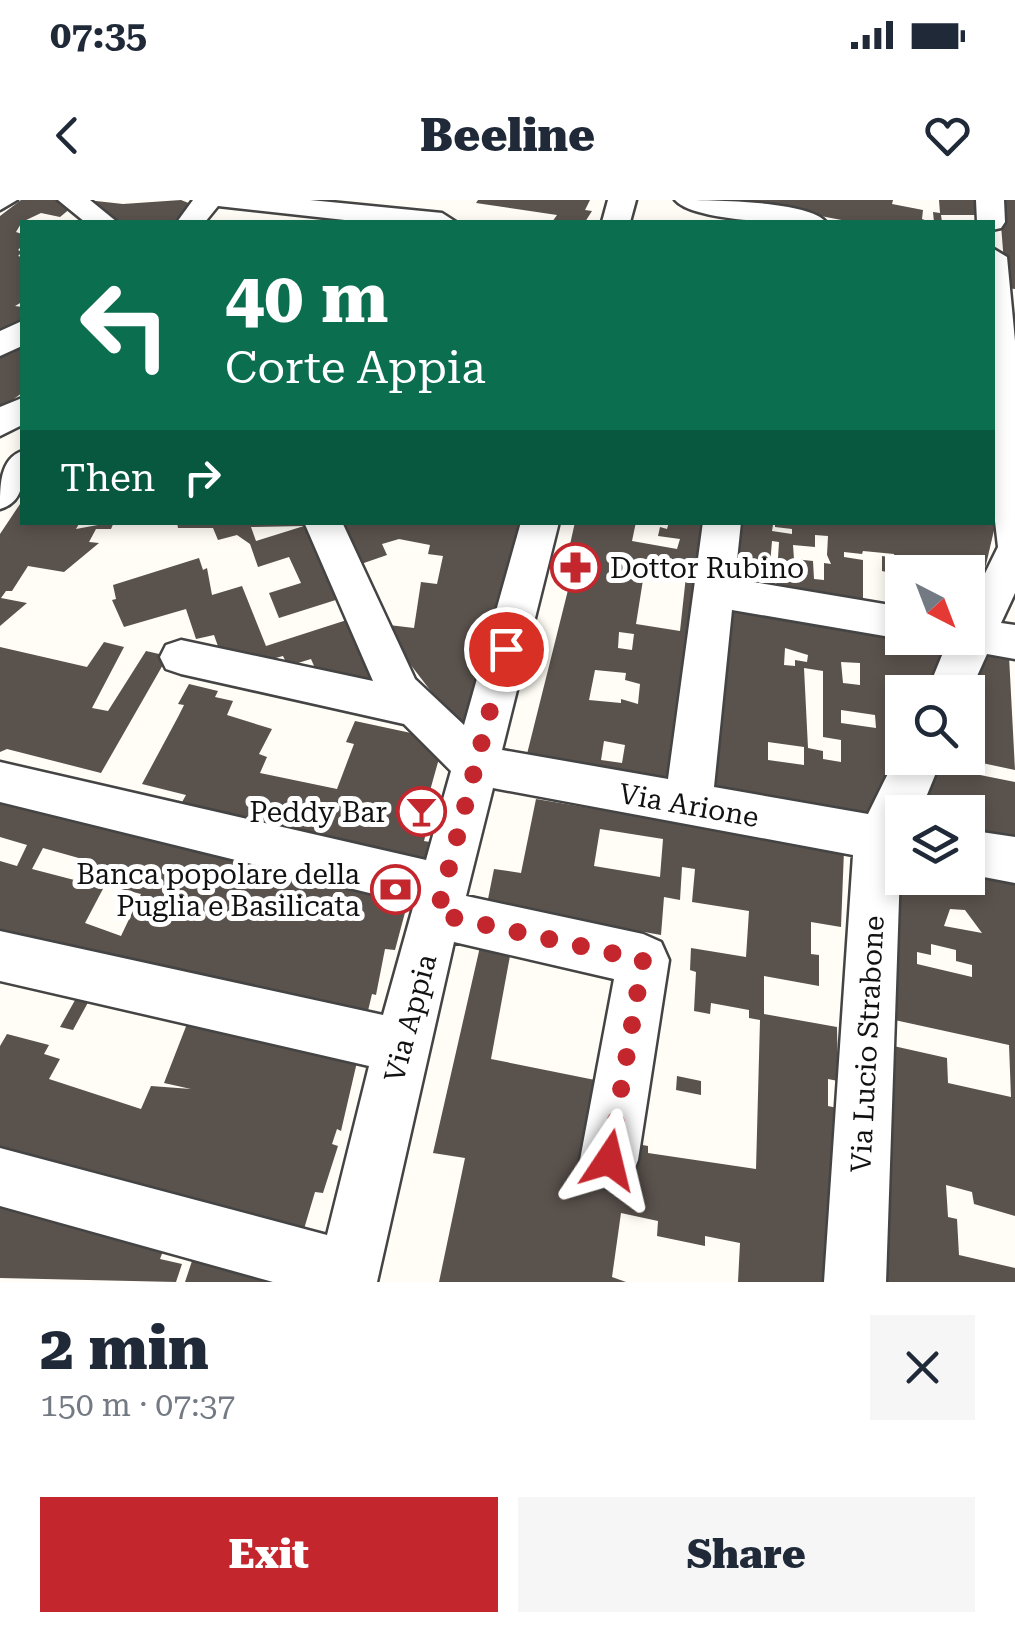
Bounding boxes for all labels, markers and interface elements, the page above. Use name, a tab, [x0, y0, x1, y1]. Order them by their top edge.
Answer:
text: 07:35	[50, 13, 147, 57]
icon: back	[40, 108, 95, 163]
icon: heart	[920, 108, 975, 163]
text: Beeline	[420, 109, 595, 162]
text: 40 m	[225, 257, 389, 339]
icon: left	[60, 260, 190, 390]
text: Corte Appia	[225, 341, 486, 394]
icon: right	[175, 450, 230, 505]
text: Then	[60, 456, 155, 500]
pharmacy icon: Dottor Rubino	[549, 542, 601, 594]
place label: Dottor Rubino	[610, 552, 804, 585]
north arrow	[885, 555, 985, 655]
map controls	[885, 555, 985, 895]
pin	[464, 607, 549, 692]
icon: arrive	[479, 622, 534, 677]
button: search	[885, 675, 985, 775]
street label: Via Arione	[616, 777, 761, 834]
bar icon: Peddy Bar	[396, 786, 448, 838]
button: layers	[885, 795, 985, 895]
place label: Peddy Bar	[249, 796, 387, 829]
place label: Banca popolare della Puglia e Basilicata	[76, 858, 360, 923]
bank icon: Banca popolare della Puglia e Basilicata	[369, 864, 421, 916]
street label: Via Lucio Strabone	[844, 915, 891, 1173]
street label: Via Appia	[378, 951, 443, 1086]
position arrow	[557, 1108, 661, 1212]
text: 2 min	[40, 1313, 209, 1384]
button: close	[870, 1315, 975, 1420]
text: 150 m · 07:37	[40, 1386, 235, 1424]
button: Exit	[40, 1497, 498, 1612]
button: Share	[518, 1497, 975, 1612]

